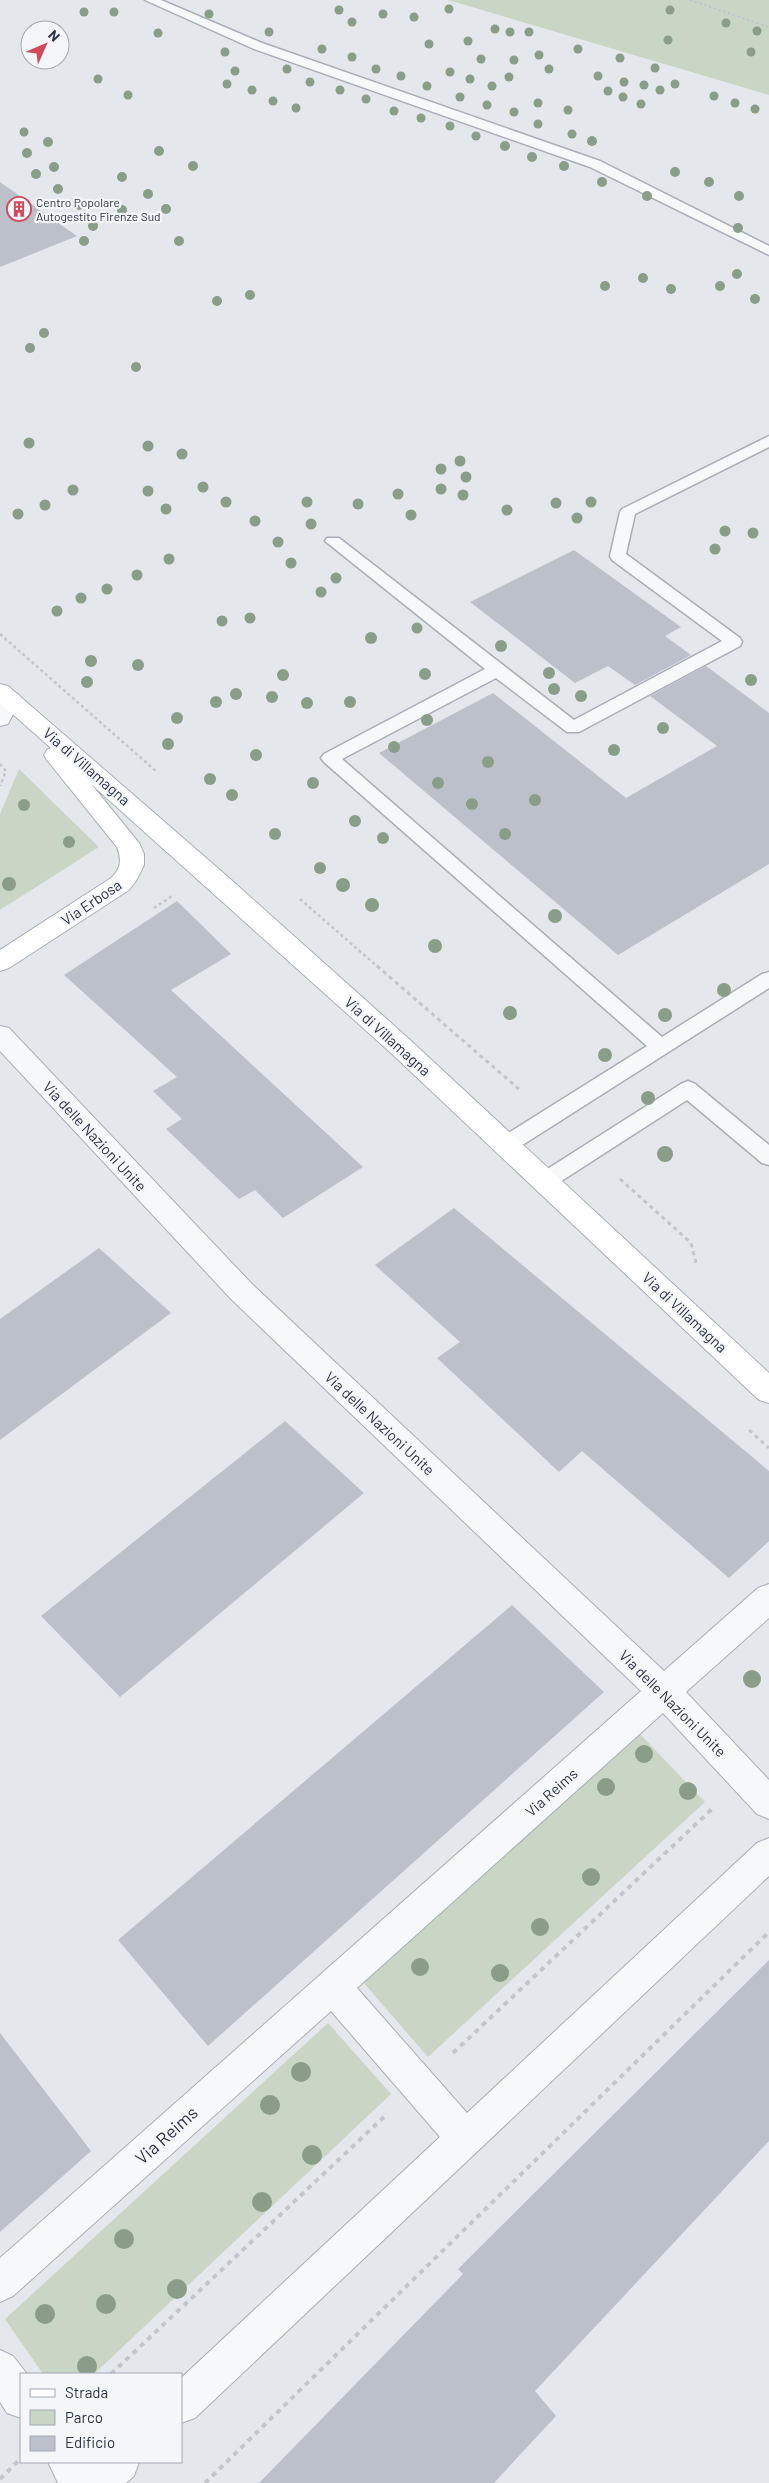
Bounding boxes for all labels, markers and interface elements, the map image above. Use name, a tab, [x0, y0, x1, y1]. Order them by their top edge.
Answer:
north arrow	[20, 20, 70, 70]
text: N	[45, 26, 64, 45]
place label: Centro Popolare Autogestito Firenze Sud	[36, 195, 161, 223]
building icon: Centro Popolare Autogestito Firenze Sud	[6, 196, 32, 222]
street label: Via di Villamagna	[40, 723, 134, 809]
street label: Via Erbosa	[57, 875, 125, 929]
street label: Via di Villamagna	[341, 993, 435, 1079]
street label: Via delle Nazioni Unite	[39, 1077, 151, 1195]
street label: Via di Villamagna	[639, 1268, 731, 1356]
street label: Via delle Nazioni Unite	[321, 1367, 439, 1479]
street label: Via delle Nazioni Unite	[616, 1646, 730, 1760]
street label: Via Reims	[521, 1764, 581, 1820]
street label: Via Reims	[130, 2101, 202, 2169]
legend	[20, 2373, 182, 2463]
text: Strada	[65, 2383, 108, 2401]
text: Parco	[65, 2408, 103, 2426]
text: Edificio	[65, 2433, 115, 2451]

